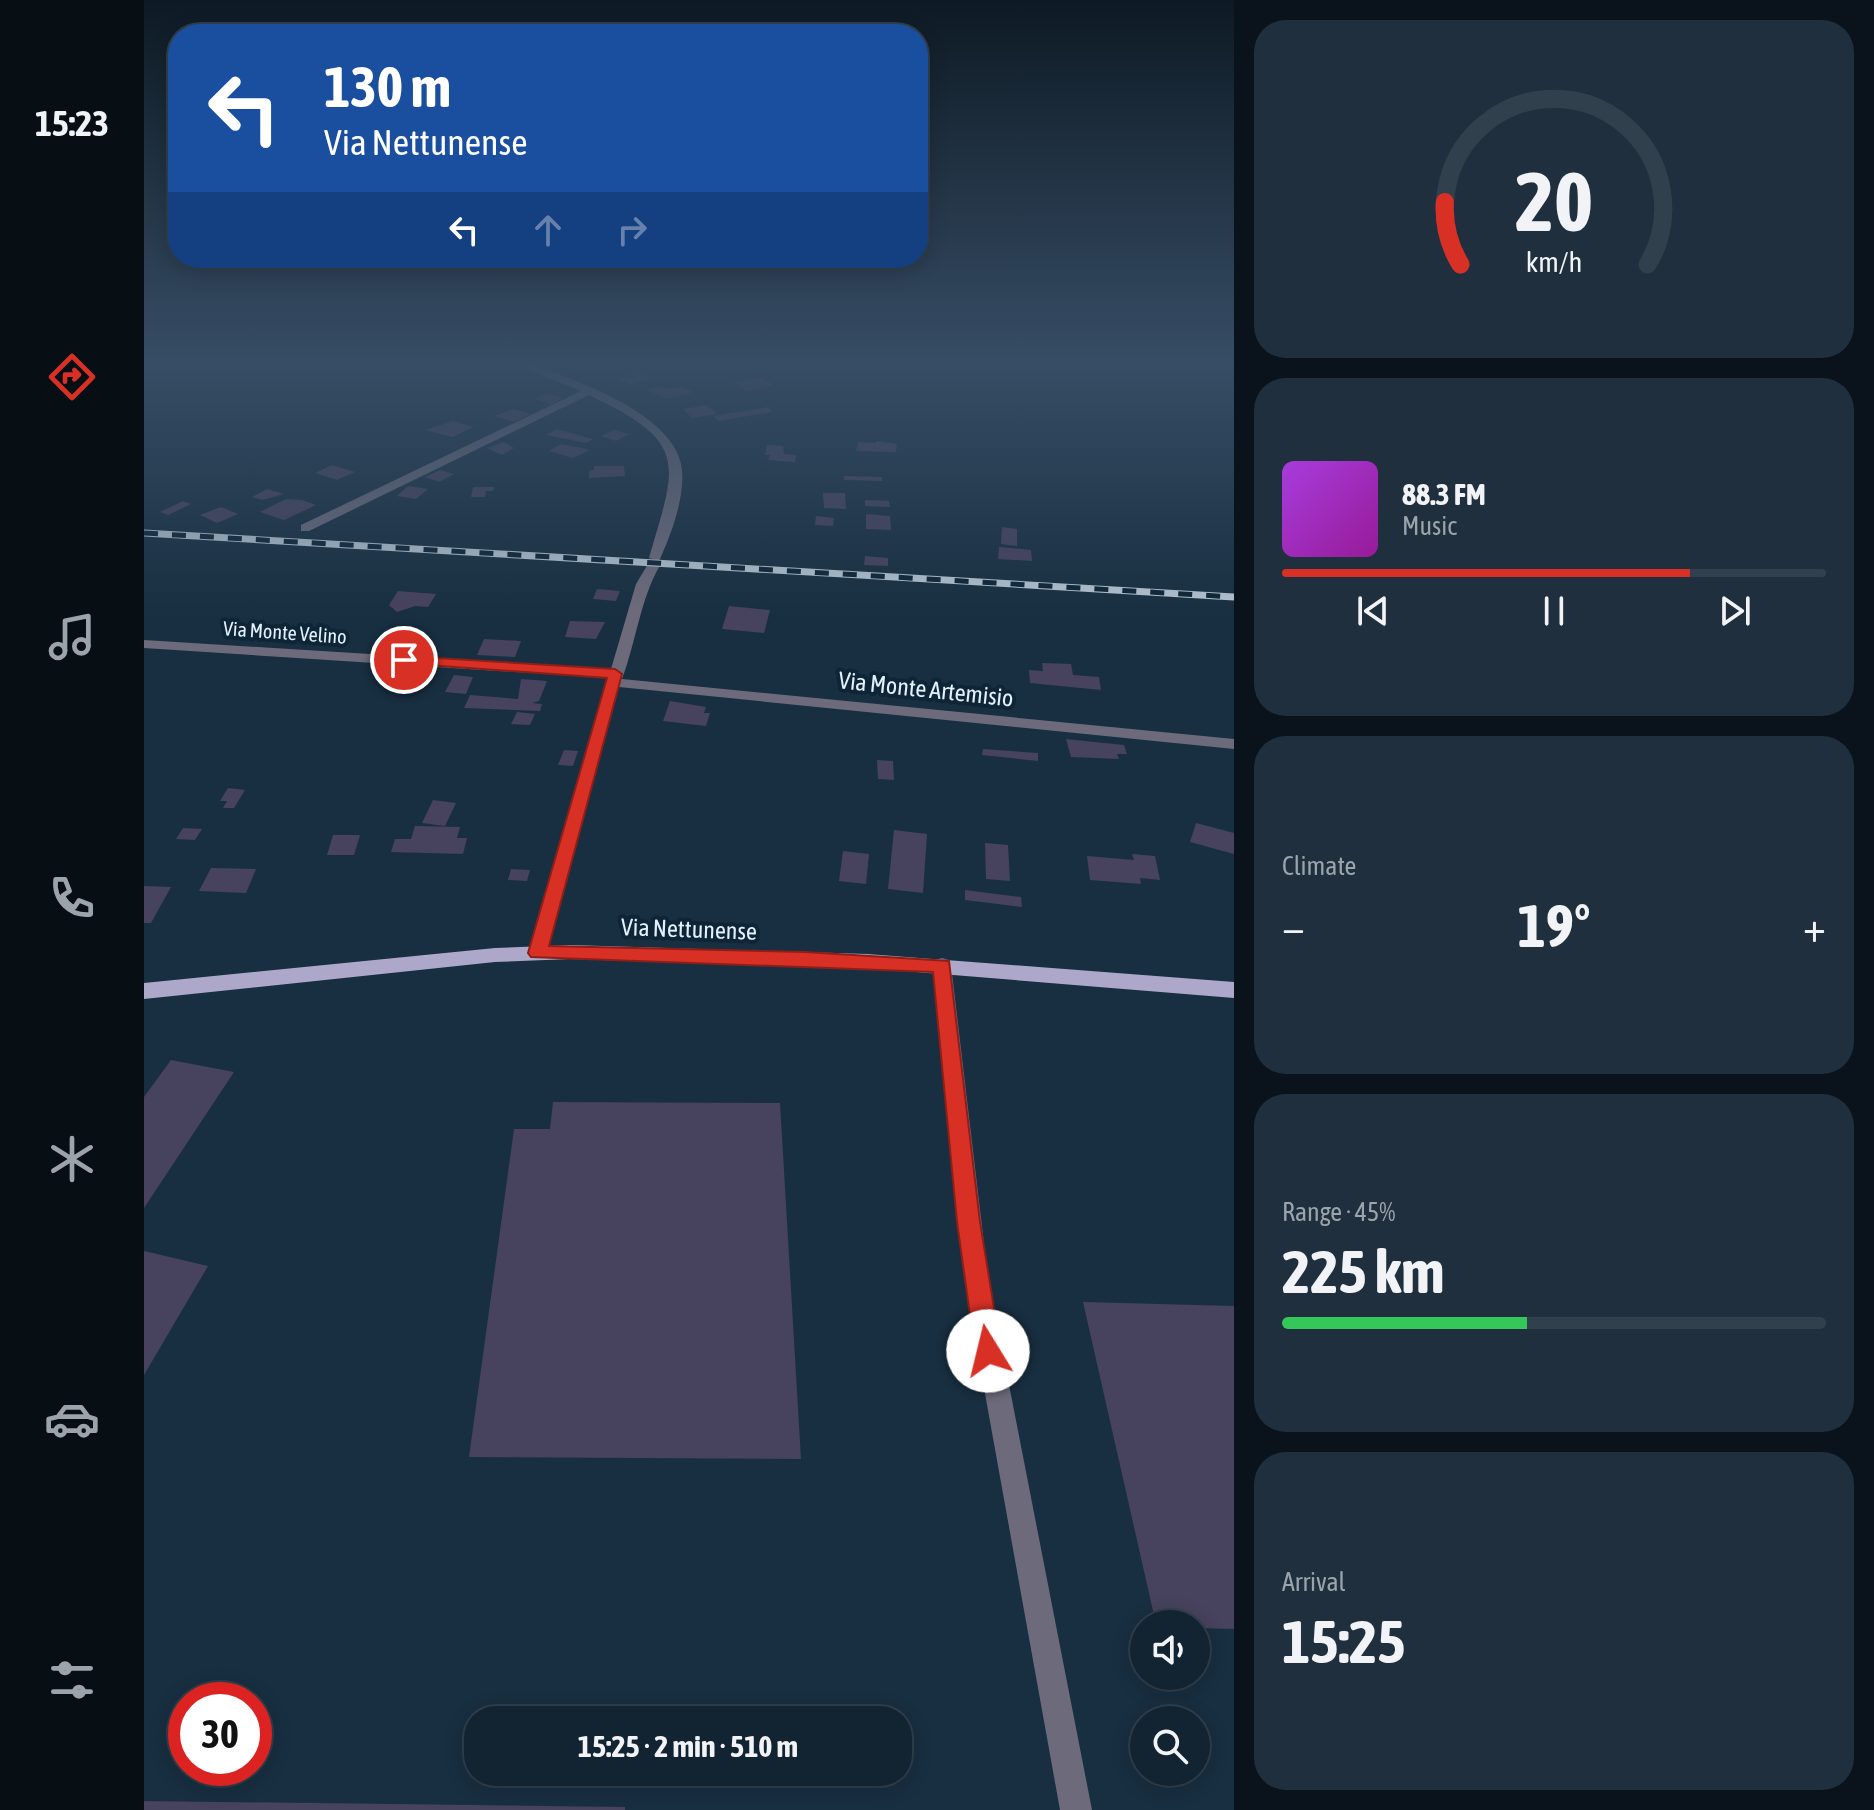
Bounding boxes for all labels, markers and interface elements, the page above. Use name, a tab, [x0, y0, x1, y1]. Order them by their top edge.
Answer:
text: 130 m	[324, 55, 451, 119]
icon: left	[192, 56, 296, 160]
text: 15:23	[35, 102, 109, 144]
text: Via Nettunense	[324, 121, 528, 163]
text: 20	[1515, 153, 1593, 249]
icon: left	[442, 208, 486, 252]
icon: ahead	[526, 208, 570, 252]
icon: right	[610, 208, 654, 252]
text: km/h	[1526, 245, 1582, 278]
icon: directions	[44, 349, 100, 405]
text: 88.3 FM	[1402, 477, 1486, 511]
text: Music	[1402, 511, 1457, 541]
icon: previous	[1351, 589, 1395, 633]
icon: pause	[1532, 589, 1576, 633]
icon: next	[1713, 589, 1757, 633]
icon: music	[44, 609, 100, 665]
street label: Via Monte Velino	[223, 616, 347, 648]
pin	[370, 626, 438, 694]
icon: arrive	[382, 638, 426, 682]
street label: Via Monte Artemisio	[837, 666, 1015, 712]
text: Climate	[1282, 851, 1356, 881]
icon: phone	[44, 870, 100, 926]
text: 19°	[1518, 891, 1590, 960]
text: −	[1282, 901, 1305, 951]
text: +	[1803, 901, 1826, 951]
street label: Via Nettunense	[621, 913, 757, 945]
icon: climate	[44, 1131, 100, 1187]
text: Range · 45%	[1282, 1197, 1395, 1227]
text: 225 km	[1282, 1237, 1444, 1306]
position arrow	[946, 1309, 1030, 1393]
icon: car	[44, 1391, 100, 1447]
text: Arrival	[1282, 1567, 1346, 1597]
text: 15:25	[1282, 1607, 1405, 1676]
map controls	[1130, 1610, 1210, 1786]
button: sound	[1130, 1610, 1210, 1690]
icon: filters	[44, 1652, 100, 1708]
speed limit sign: 30	[168, 1682, 272, 1786]
button: search	[1130, 1706, 1210, 1786]
text: 15:25 · 2 min · 510 m	[578, 1729, 798, 1763]

